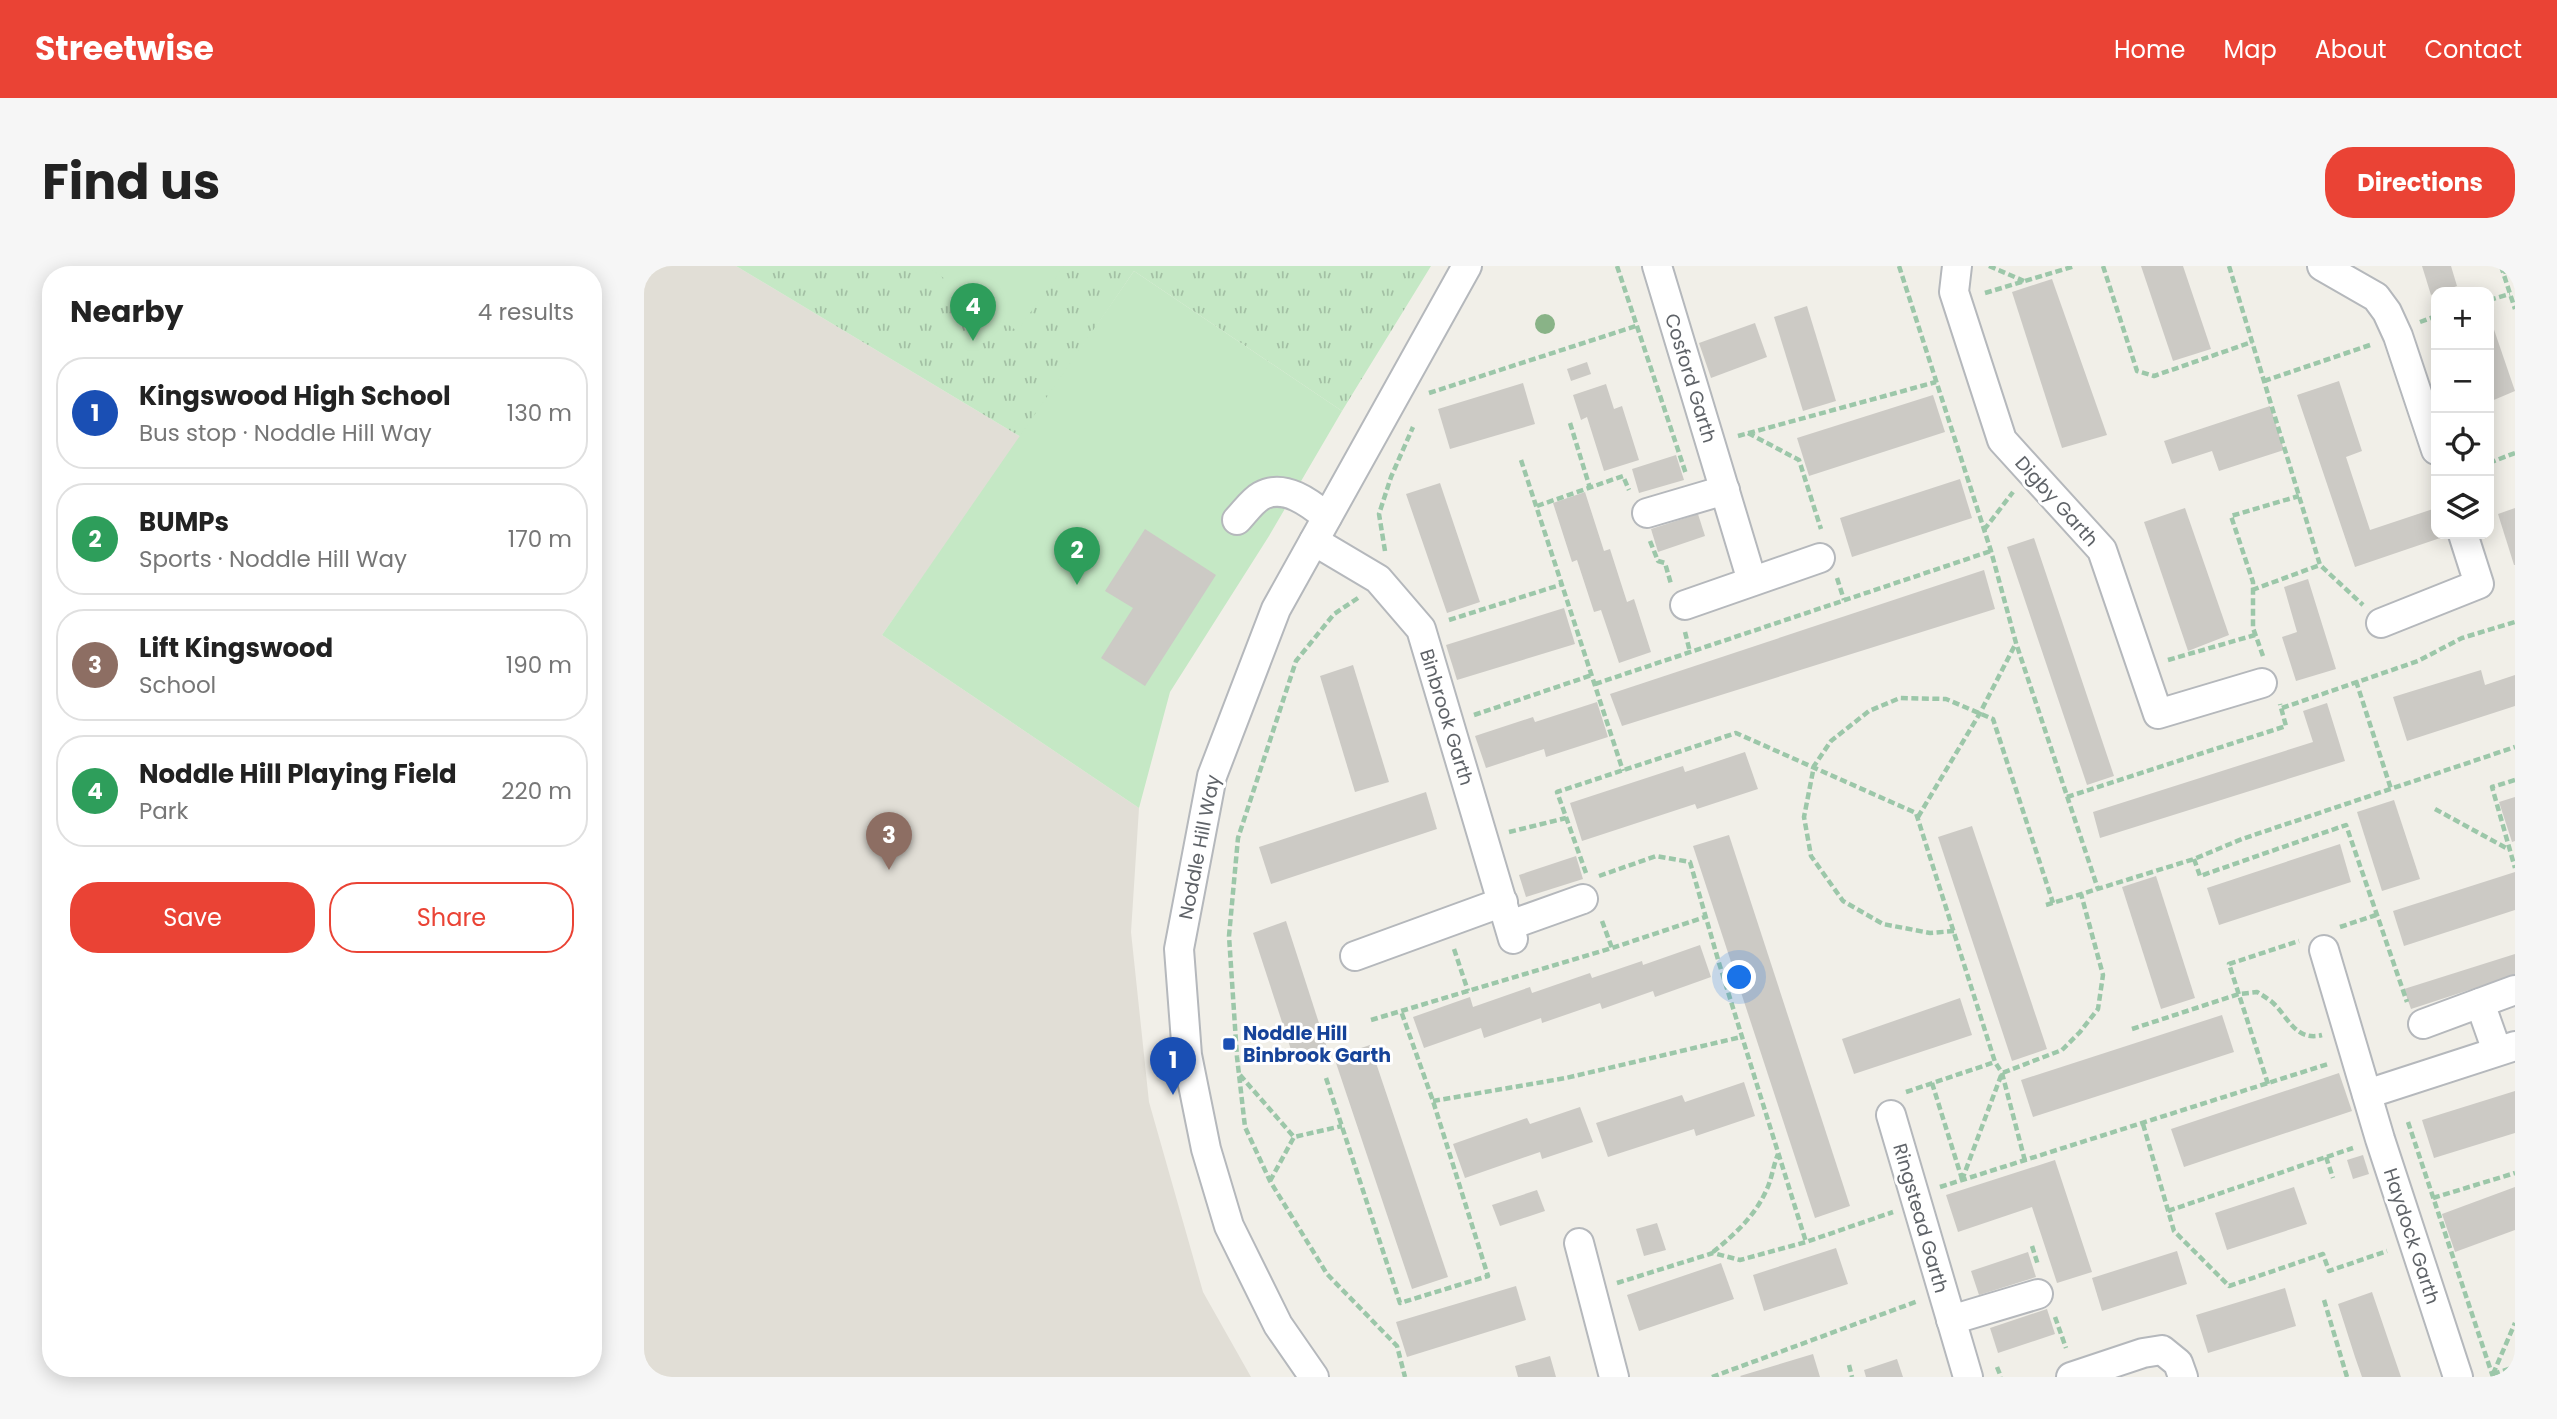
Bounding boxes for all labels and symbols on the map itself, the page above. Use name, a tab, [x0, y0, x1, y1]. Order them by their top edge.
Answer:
pin: 4	[950, 283, 996, 341]
street label: Cosford Garth	[1658, 310, 1723, 446]
street label: Digby Garth	[2009, 450, 2105, 552]
pin: 2	[1054, 527, 1100, 585]
street label: Binbrook Garth	[1413, 646, 1480, 789]
street label: Noddle Hill Way	[1172, 772, 1227, 922]
pin: 3	[866, 812, 912, 870]
your location	[1722, 960, 1756, 994]
place label: Noddle Hill Binbrook Garth	[1243, 1020, 1391, 1069]
marker: Noddle Hill Binbrook Garth	[1221, 1036, 1237, 1052]
pin: 1	[1150, 1037, 1196, 1095]
street label: Ringstead Garth	[1886, 1140, 1955, 1296]
street label: Haydock Garth	[2377, 1165, 2446, 1308]

